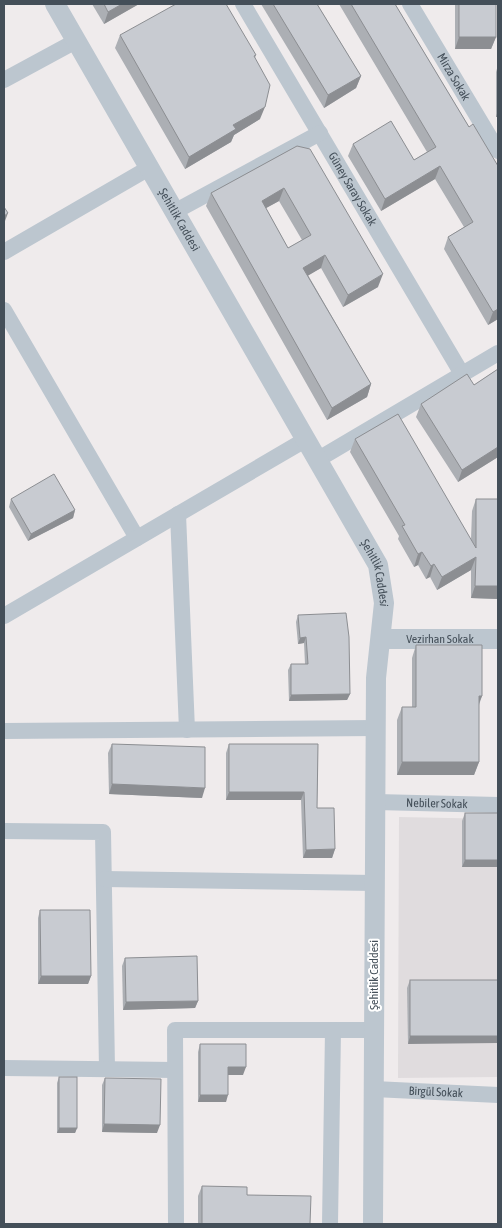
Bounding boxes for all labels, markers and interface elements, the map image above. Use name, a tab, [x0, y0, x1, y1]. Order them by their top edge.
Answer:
street label: Mirza Sokak	[434, 51, 474, 104]
street label: Güney Saray Sokak	[325, 150, 380, 229]
street label: Şehitlik Caddesi	[156, 186, 203, 254]
street label: Şehitlik Caddesi	[358, 537, 391, 607]
street label: Vezirhan Sokak	[406, 632, 474, 646]
street label: Nebiler Sokak	[406, 796, 469, 811]
street label: Şehitlik Caddesi	[367, 940, 381, 1010]
street label: Birgül Sokak	[408, 1084, 464, 1100]

